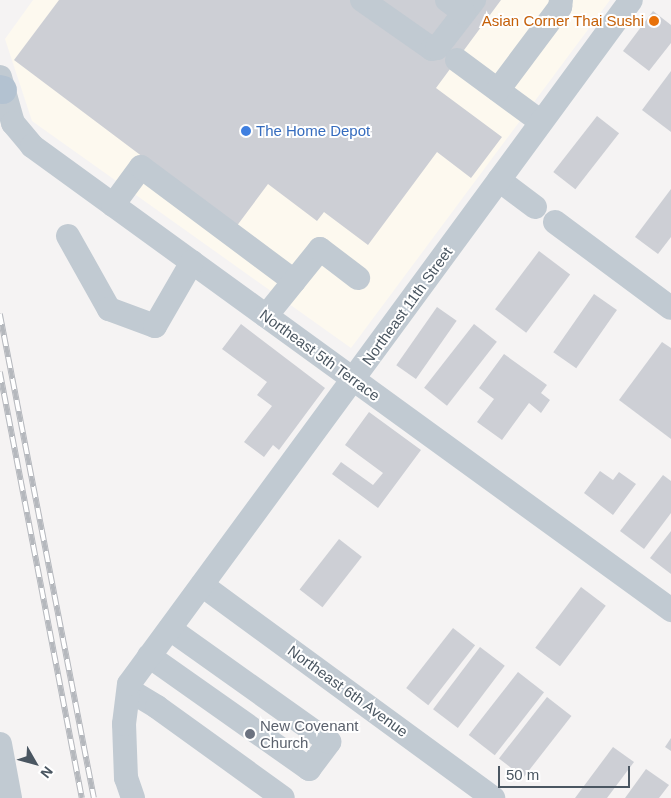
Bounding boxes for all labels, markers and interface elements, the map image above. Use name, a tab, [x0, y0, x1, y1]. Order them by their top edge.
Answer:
place label: Asian Corner Thai Sushi	[481, 12, 644, 30]
marker: Asian Corner Thai Sushi	[648, 15, 660, 27]
place label: The Home Depot	[256, 122, 370, 140]
marker: The Home Depot	[240, 125, 252, 137]
street label: Northeast 11th Street	[358, 243, 456, 369]
street label: Northeast 5th Terrace	[256, 305, 384, 405]
street label: Northeast 6th Avenue	[284, 641, 412, 741]
place label: New Covenant Church	[260, 716, 358, 751]
marker: New Covenant Church	[244, 728, 256, 740]
north arrow	[10, 738, 60, 788]
scale bar	[501, 756, 634, 788]
text: N	[37, 763, 56, 781]
text: 50 m	[506, 766, 539, 783]

